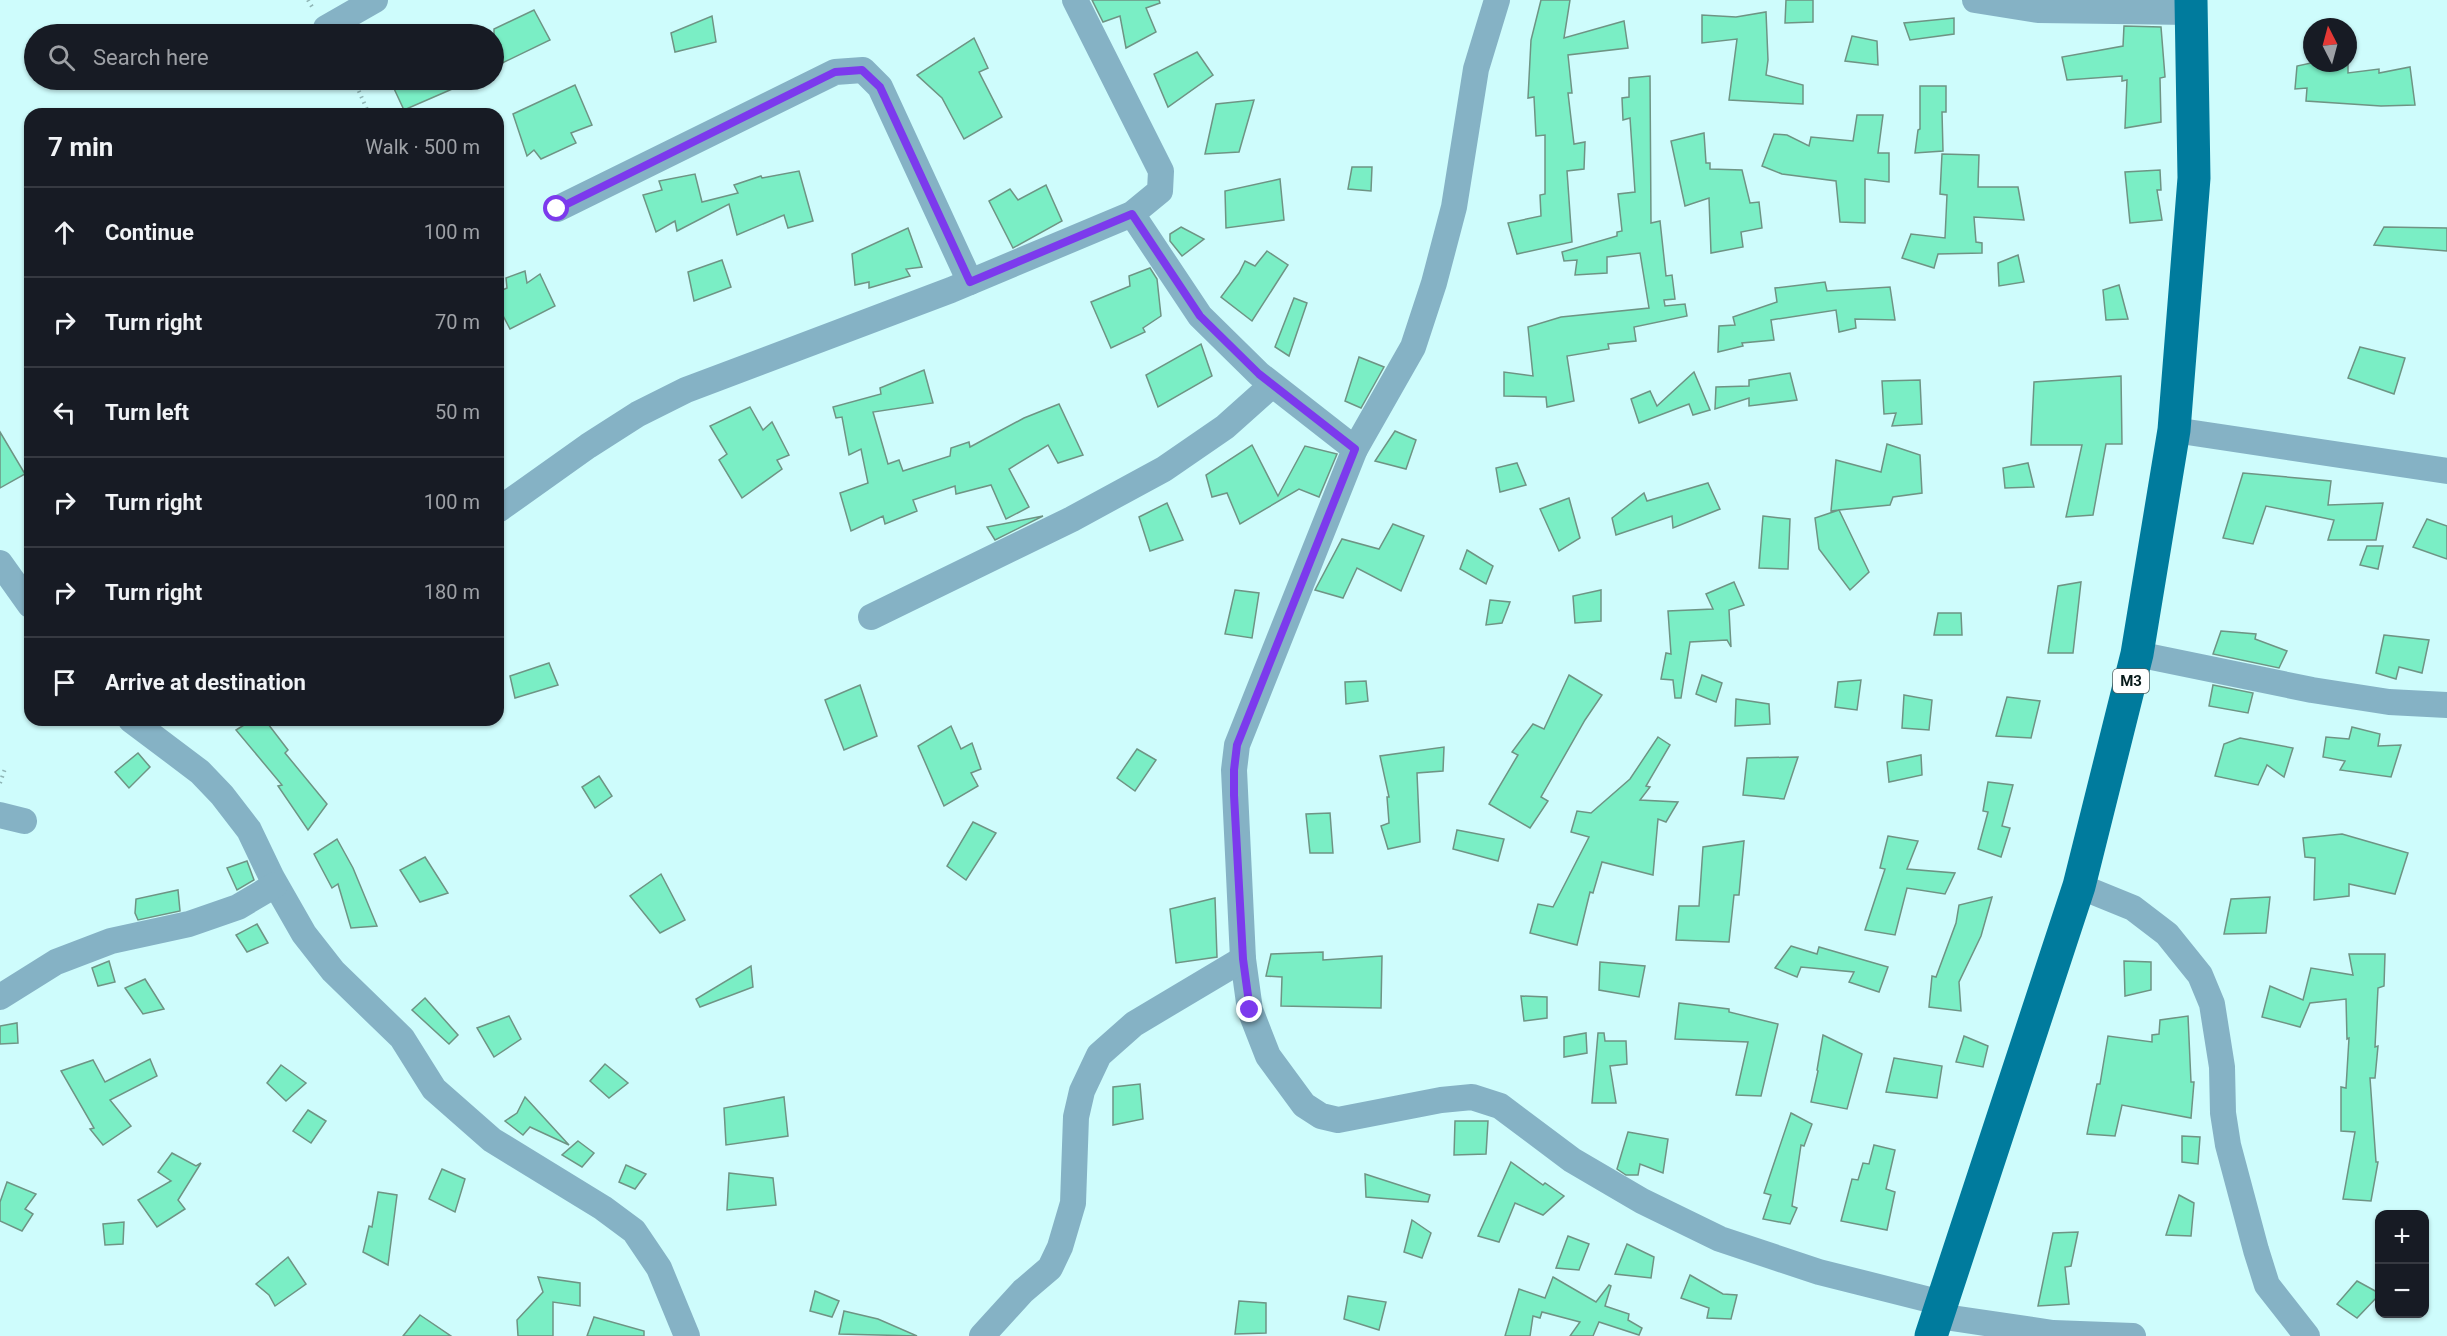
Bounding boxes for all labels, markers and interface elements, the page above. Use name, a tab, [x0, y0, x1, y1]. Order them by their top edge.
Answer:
north arrow	[2303, 18, 2357, 72]
search box	[24, 24, 504, 90]
icon: search	[45, 41, 78, 74]
text: Search here	[93, 45, 209, 70]
text: 7 min	[48, 132, 113, 162]
text: Walk · 500 m	[365, 135, 480, 159]
route start	[543, 195, 569, 221]
icon: ahead	[48, 216, 81, 249]
text: Continue	[105, 220, 194, 245]
text: 100 m	[424, 220, 480, 244]
icon: right	[48, 306, 81, 339]
text: Turn right	[105, 310, 202, 335]
text: 70 m	[435, 310, 480, 334]
icon: left	[48, 396, 81, 429]
text: Turn left	[105, 400, 189, 425]
text: 50 m	[435, 400, 480, 424]
icon: right	[48, 486, 81, 519]
text: Turn right	[105, 490, 202, 515]
text: 100 m	[424, 490, 480, 514]
icon: right	[48, 576, 81, 609]
text: Turn right	[105, 580, 202, 605]
text: 180 m	[424, 580, 480, 604]
icon: arrive	[48, 666, 81, 699]
road number: M3	[2113, 669, 2149, 693]
text: Arrive at destination	[105, 670, 306, 695]
route end	[1236, 996, 1262, 1022]
map controls	[2375, 1210, 2429, 1318]
button: +	[2375, 1210, 2429, 1264]
button: −	[2375, 1264, 2429, 1318]

